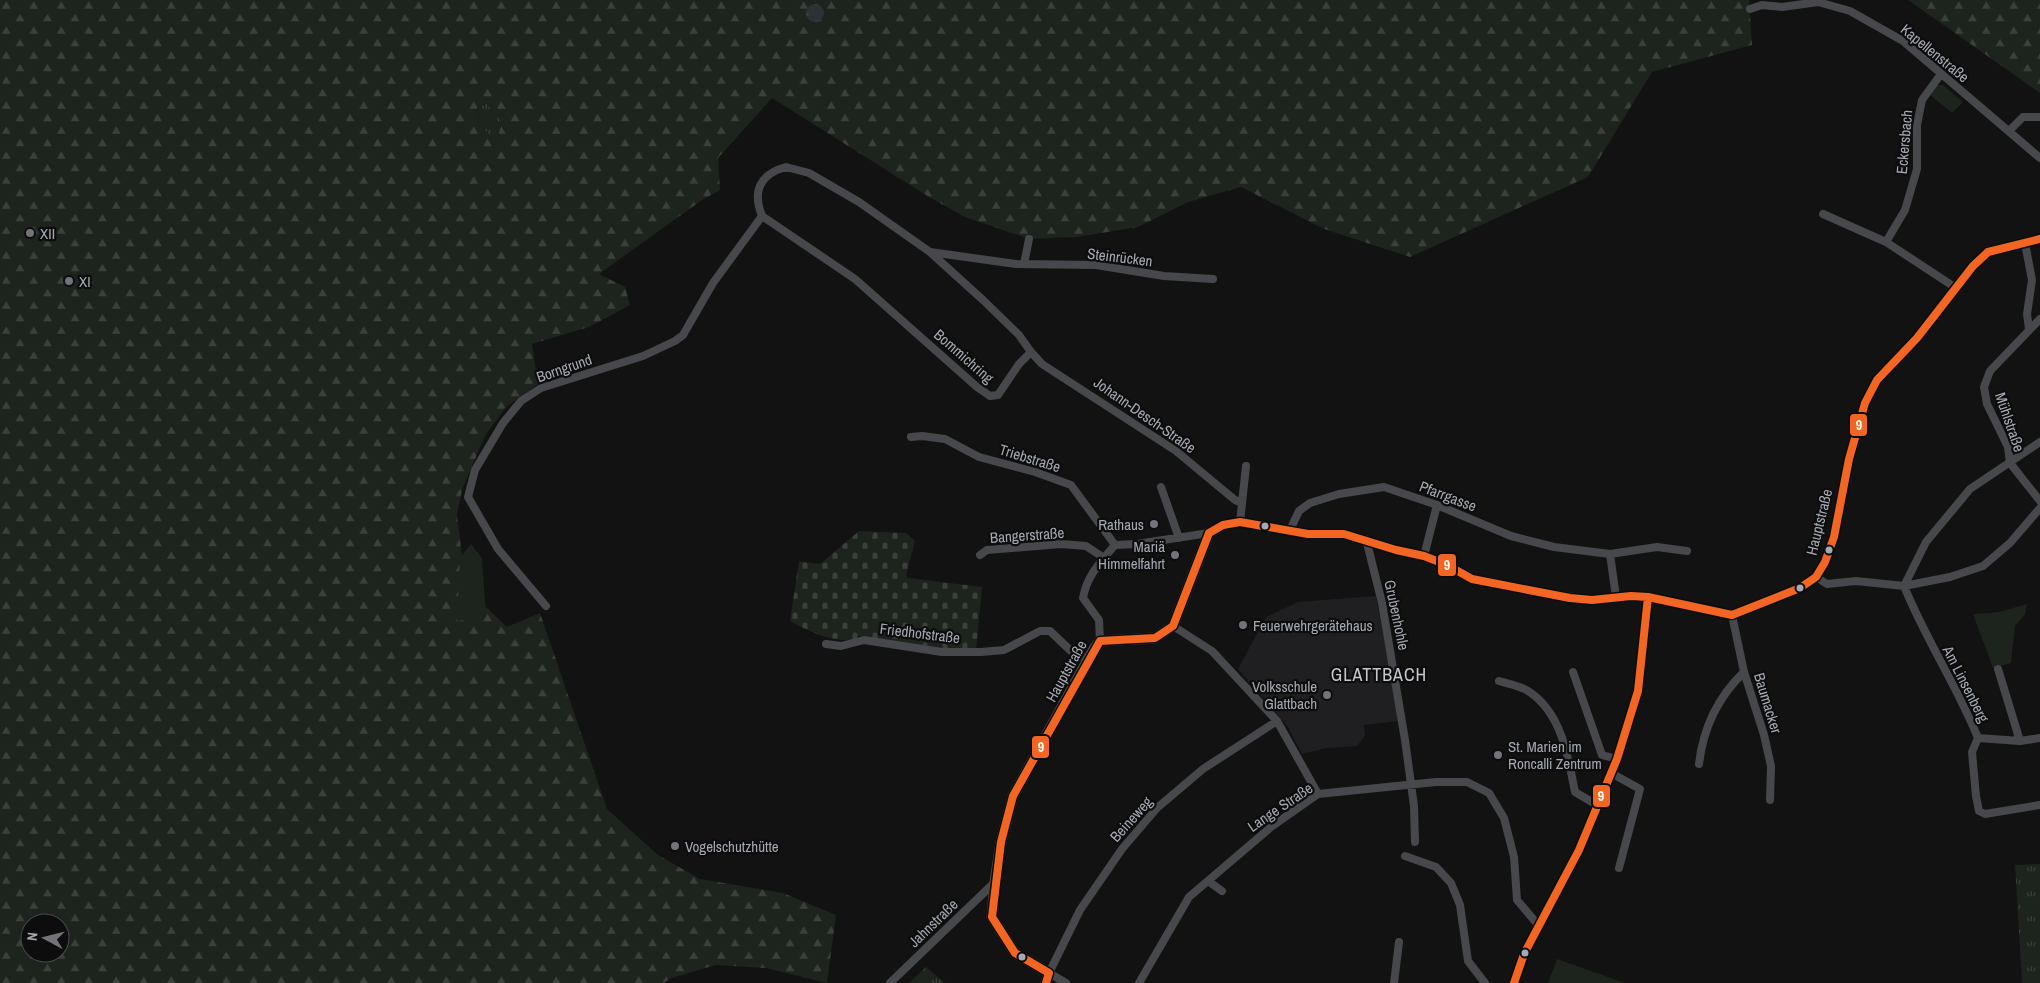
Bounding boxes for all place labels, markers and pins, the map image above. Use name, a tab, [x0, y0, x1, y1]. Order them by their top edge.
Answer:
place label: XII	[40, 223, 55, 244]
marker: XII	[24, 227, 36, 239]
place label: XI	[79, 271, 91, 292]
marker: XI	[63, 275, 75, 287]
place label: Rathaus	[1098, 514, 1144, 535]
marker: Rathaus	[1148, 518, 1160, 530]
unlabelled marker	[1260, 521, 1270, 531]
place label: Mariä Himmelfahrt	[1098, 536, 1166, 574]
unlabelled marker	[1824, 545, 1834, 555]
marker: Mariä Himmelfahrt	[1169, 549, 1181, 561]
unlabelled marker	[1795, 583, 1805, 593]
place label: Feuerwehrgerätehaus	[1253, 615, 1373, 636]
marker: Feuerwehrgerätehaus	[1237, 619, 1249, 631]
place label: Volksschule Glattbach	[1252, 676, 1317, 714]
marker: Volksschule Glattbach	[1321, 689, 1333, 701]
place label: St. Marien im Roncalli Zentrum	[1508, 736, 1602, 774]
marker: St. Marien im Roncalli Zentrum	[1492, 749, 1504, 761]
place label: Vogelschutzhütte	[685, 836, 779, 857]
marker: Vogelschutzhütte	[669, 840, 681, 852]
unlabelled marker	[1520, 948, 1530, 958]
unlabelled marker	[1017, 952, 1027, 962]

